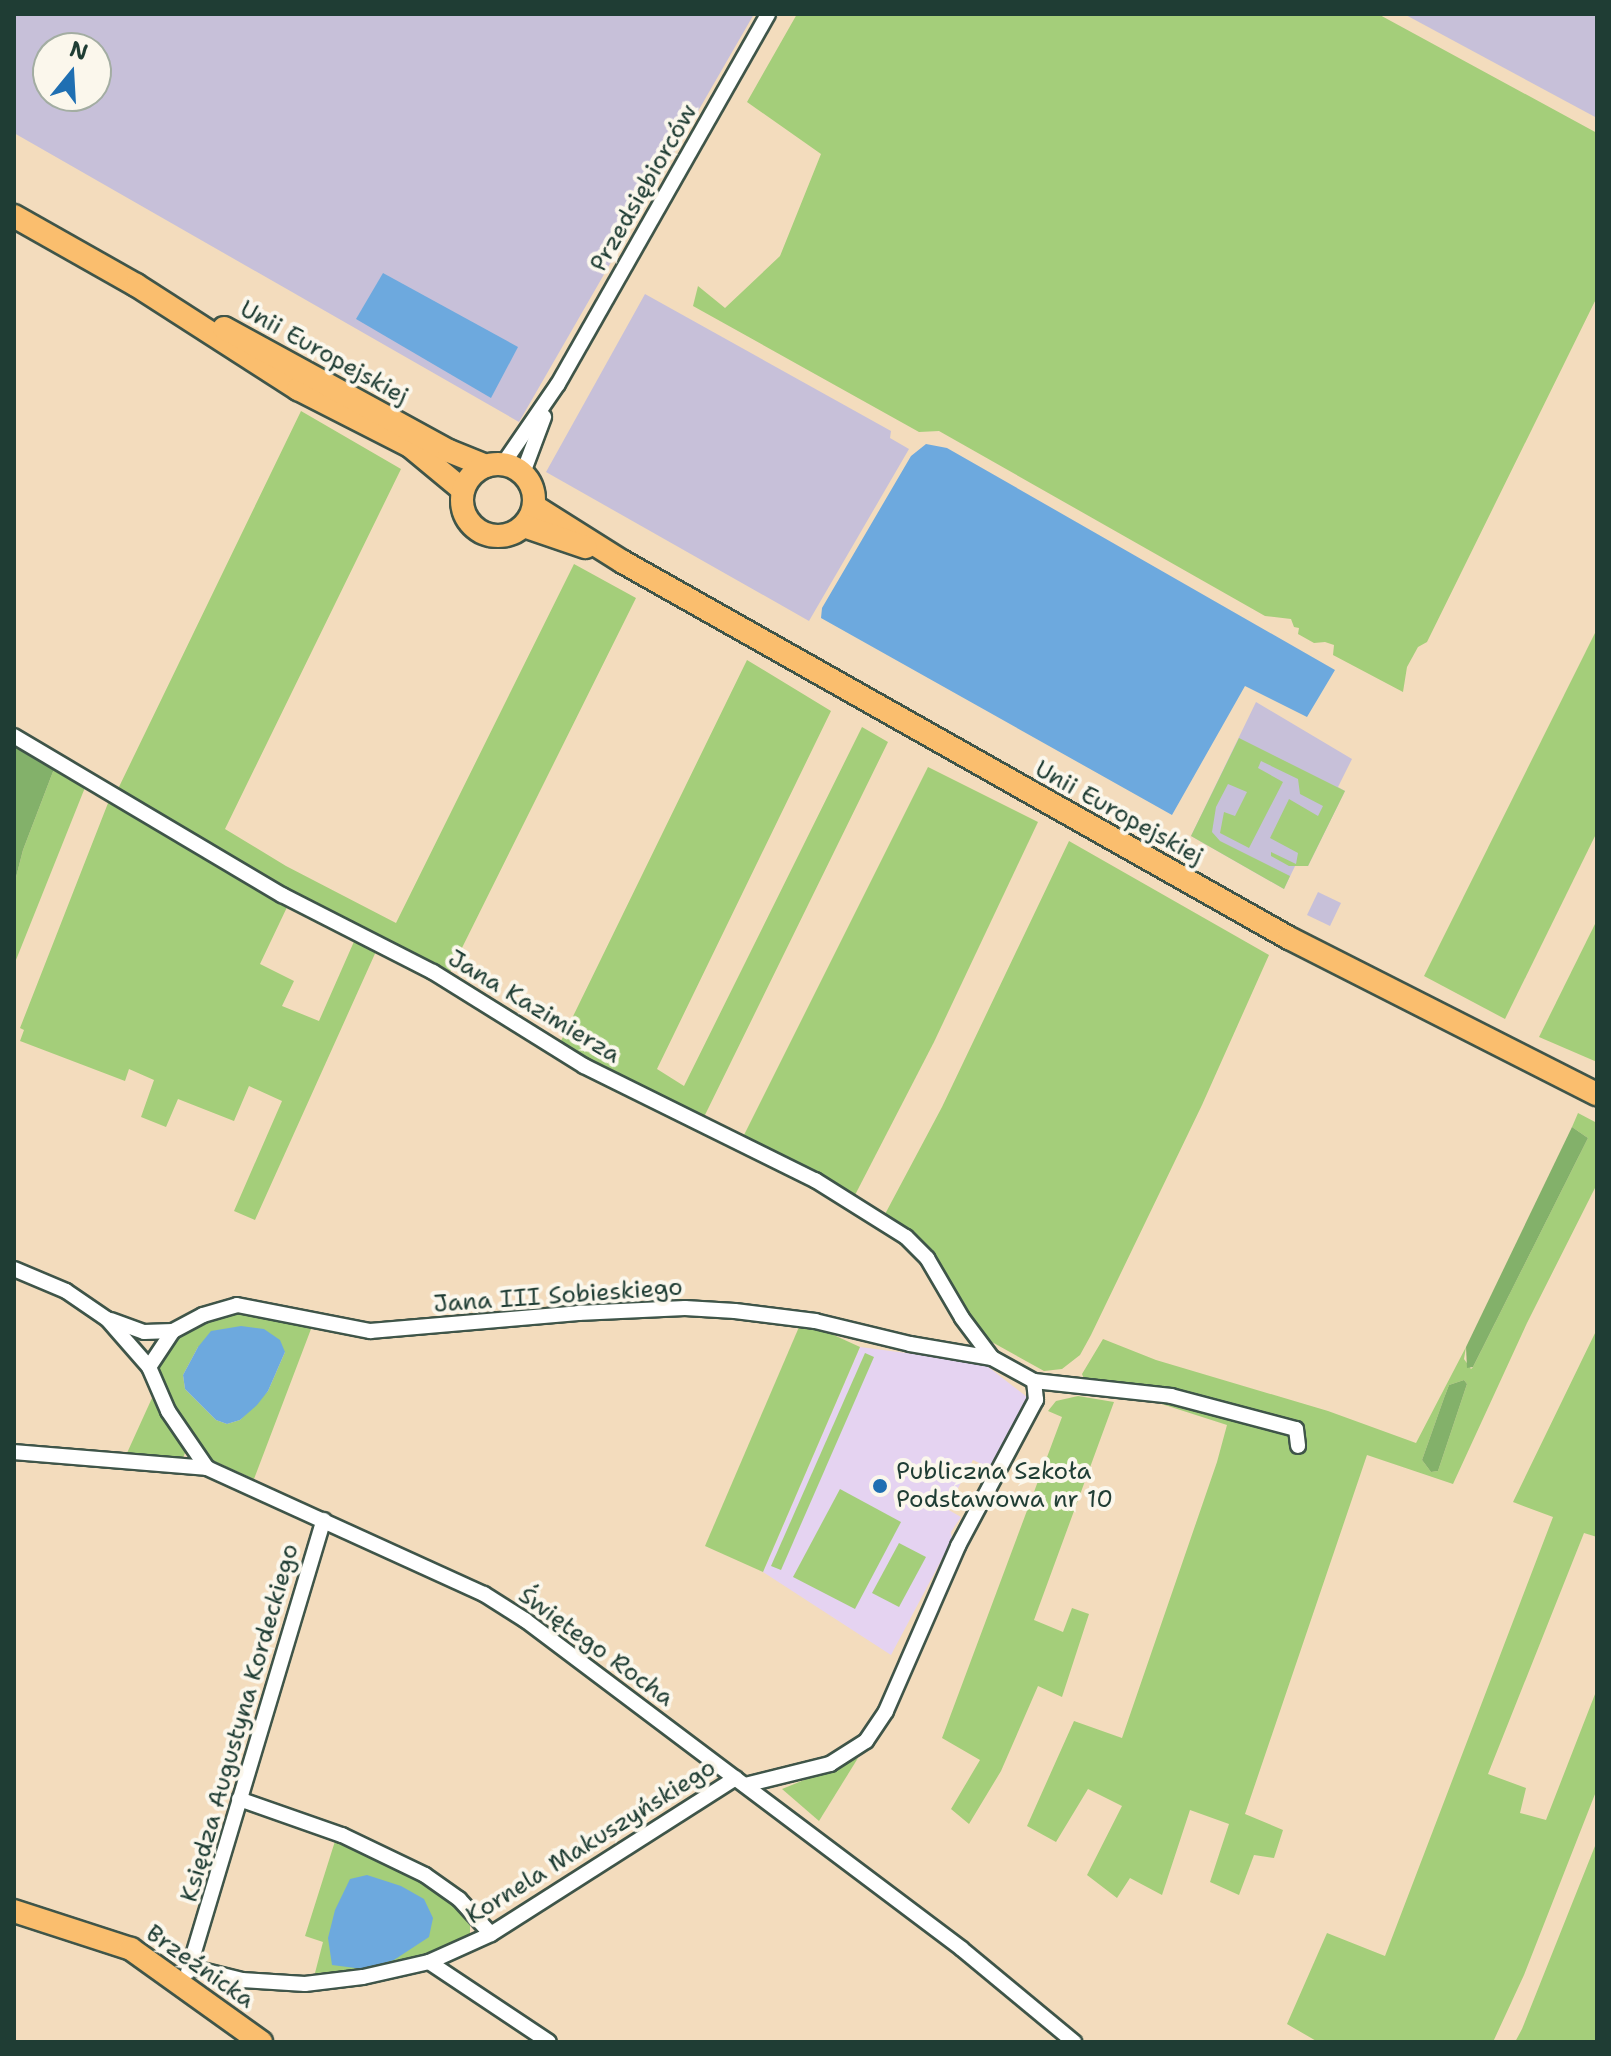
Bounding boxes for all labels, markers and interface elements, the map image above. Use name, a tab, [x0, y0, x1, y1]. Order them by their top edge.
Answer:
north arrow	[32, 32, 112, 112]
text: N	[66, 34, 92, 67]
street label: Przedsiębiorców	[584, 99, 704, 277]
street label: Unii Europejskiej	[235, 295, 413, 411]
street label: Unii Europejskiej	[1030, 755, 1208, 871]
street label: Jana Kazimierza	[443, 944, 625, 1070]
street label: Jana III Sobieskiego	[432, 1273, 684, 1319]
place label: Publiczna Szkoła Podstawowa nr 10	[896, 1458, 1113, 1514]
marker: Publiczna Szkoła Podstawowa nr 10	[871, 1477, 889, 1495]
street label: Księdza Augustyna Kordeckiego	[175, 1541, 305, 1905]
street label: Świętego Rocha	[513, 1581, 679, 1713]
street label: Kornela Makuszyńskiego	[461, 1753, 721, 1931]
street label: Brzeźnicka	[140, 1919, 260, 2015]

